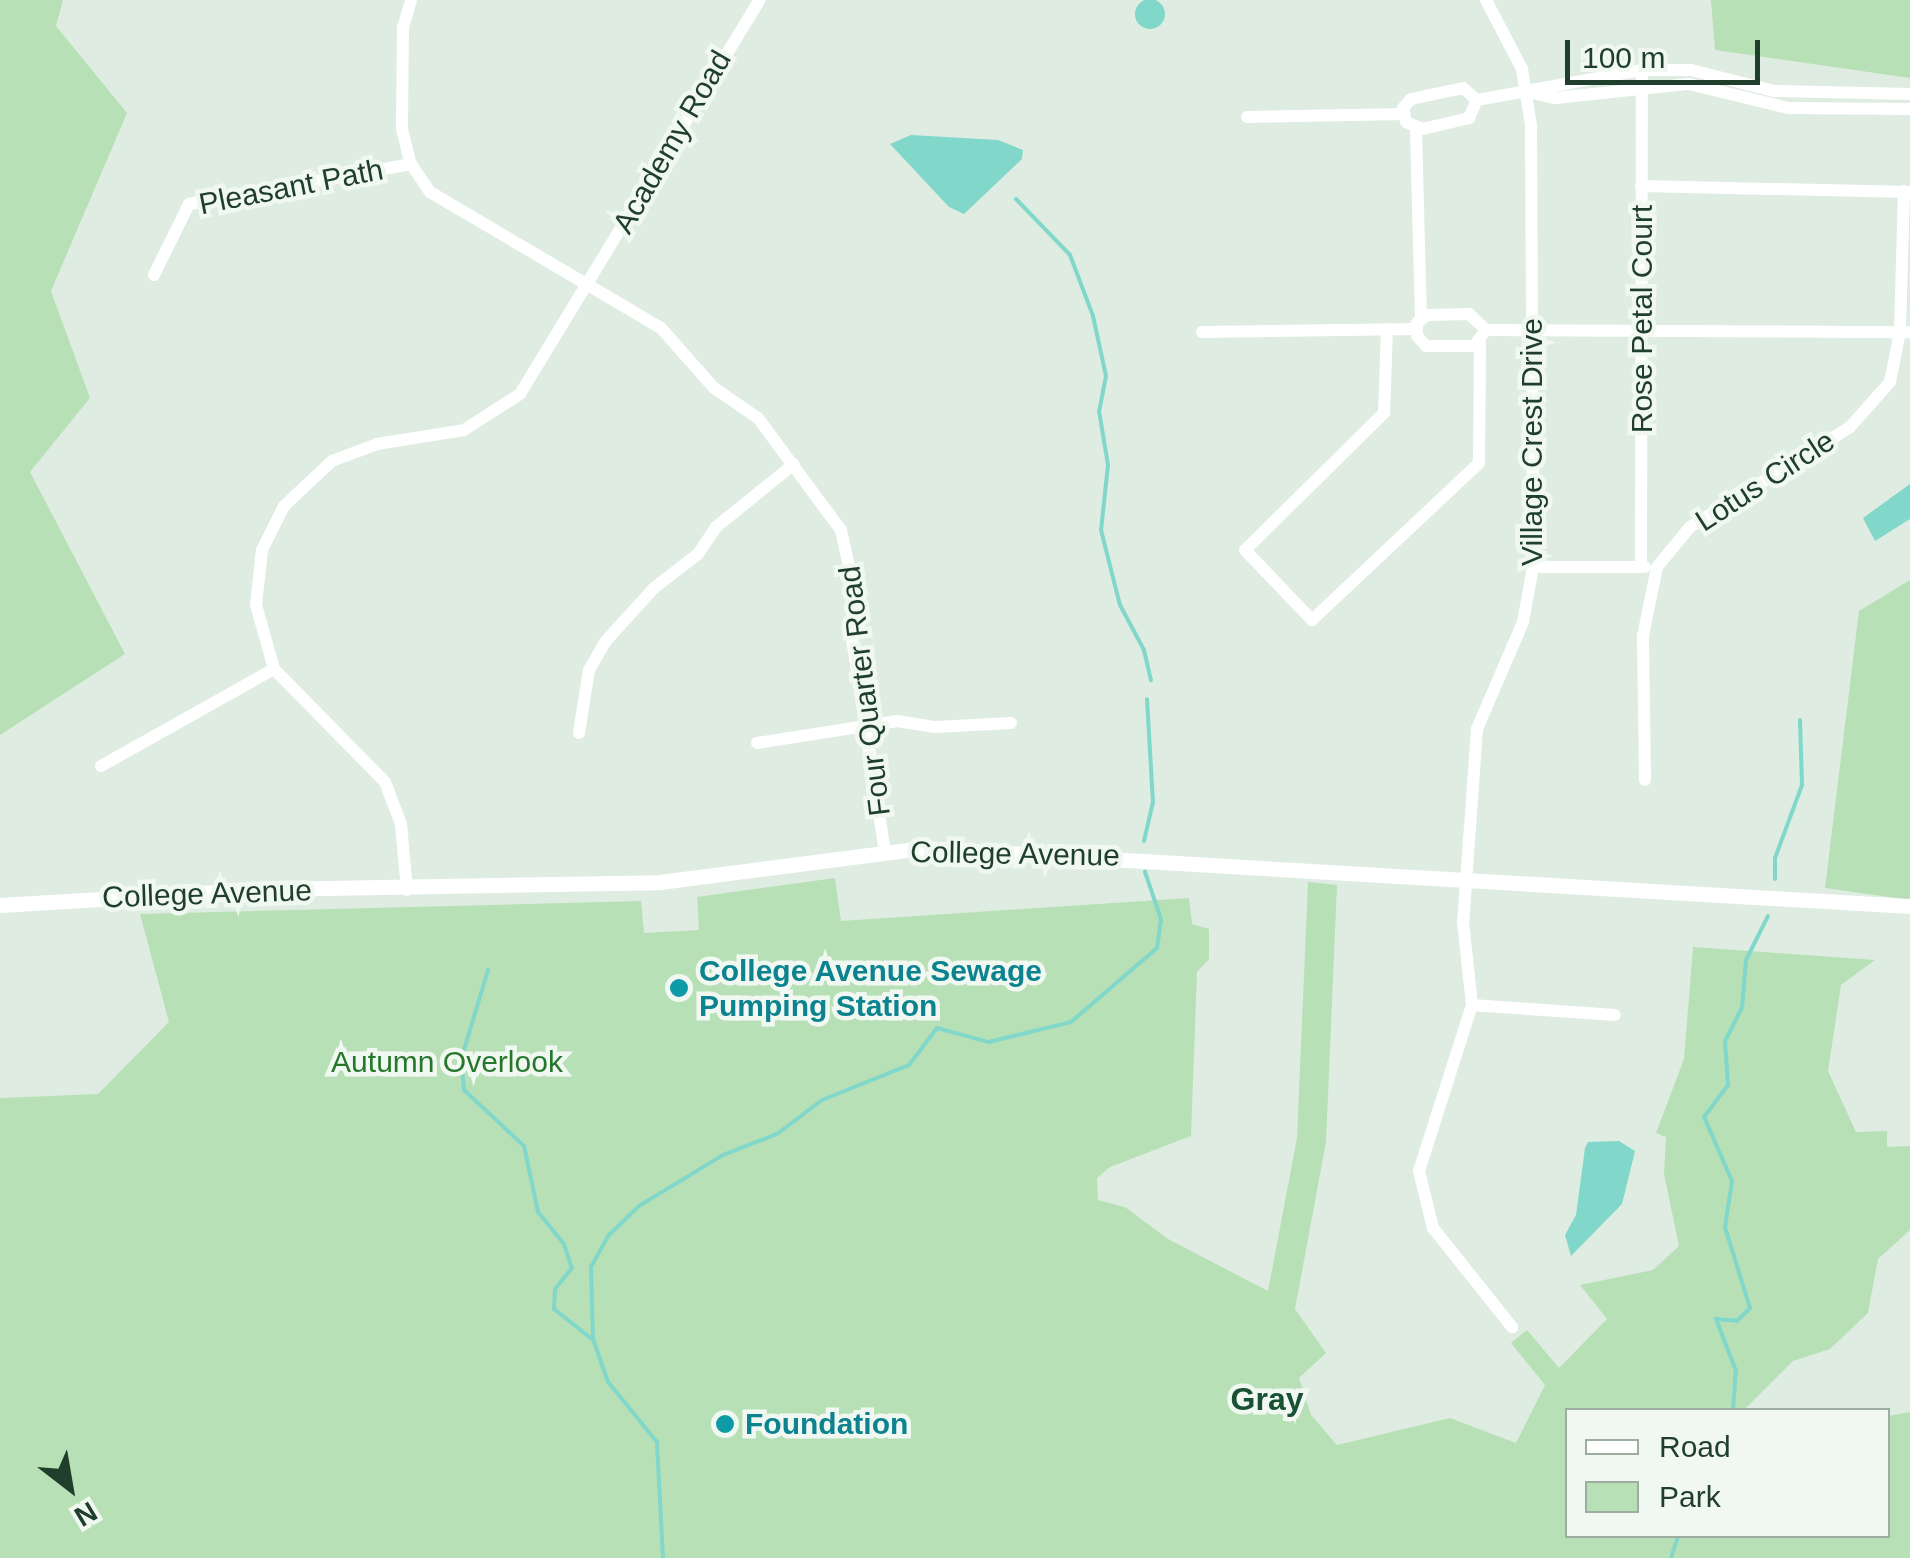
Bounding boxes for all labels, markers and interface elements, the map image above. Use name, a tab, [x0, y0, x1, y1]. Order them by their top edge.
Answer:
scale bar	[1570, 20, 1765, 82]
text: 100 m	[1582, 41, 1665, 74]
street label: Academy Road	[605, 44, 739, 240]
street label: Pleasant Path	[196, 152, 386, 222]
street label: Rose Petal Court	[1624, 205, 1660, 433]
street label: Village Crest Drive	[1514, 318, 1550, 566]
street label: Lotus Circle	[1689, 423, 1841, 539]
street label: Four Quarter Road	[832, 564, 898, 818]
street label: College Avenue	[909, 834, 1121, 874]
street label: College Avenue	[101, 872, 313, 916]
place label: College Avenue Sewage Pumping Station	[699, 953, 1043, 1024]
marker: College Avenue Sewage Pumping Station	[668, 977, 690, 999]
park label: Autumn Overlook	[331, 1044, 563, 1080]
district label: Gray	[1231, 1380, 1303, 1418]
place label: Foundation	[745, 1406, 908, 1442]
legend	[1565, 1408, 1890, 1538]
marker: Foundation	[714, 1413, 736, 1435]
text: Road	[1659, 1430, 1731, 1463]
north arrow	[20, 1438, 120, 1538]
text: Park	[1659, 1480, 1721, 1513]
text: N	[69, 1496, 102, 1533]

